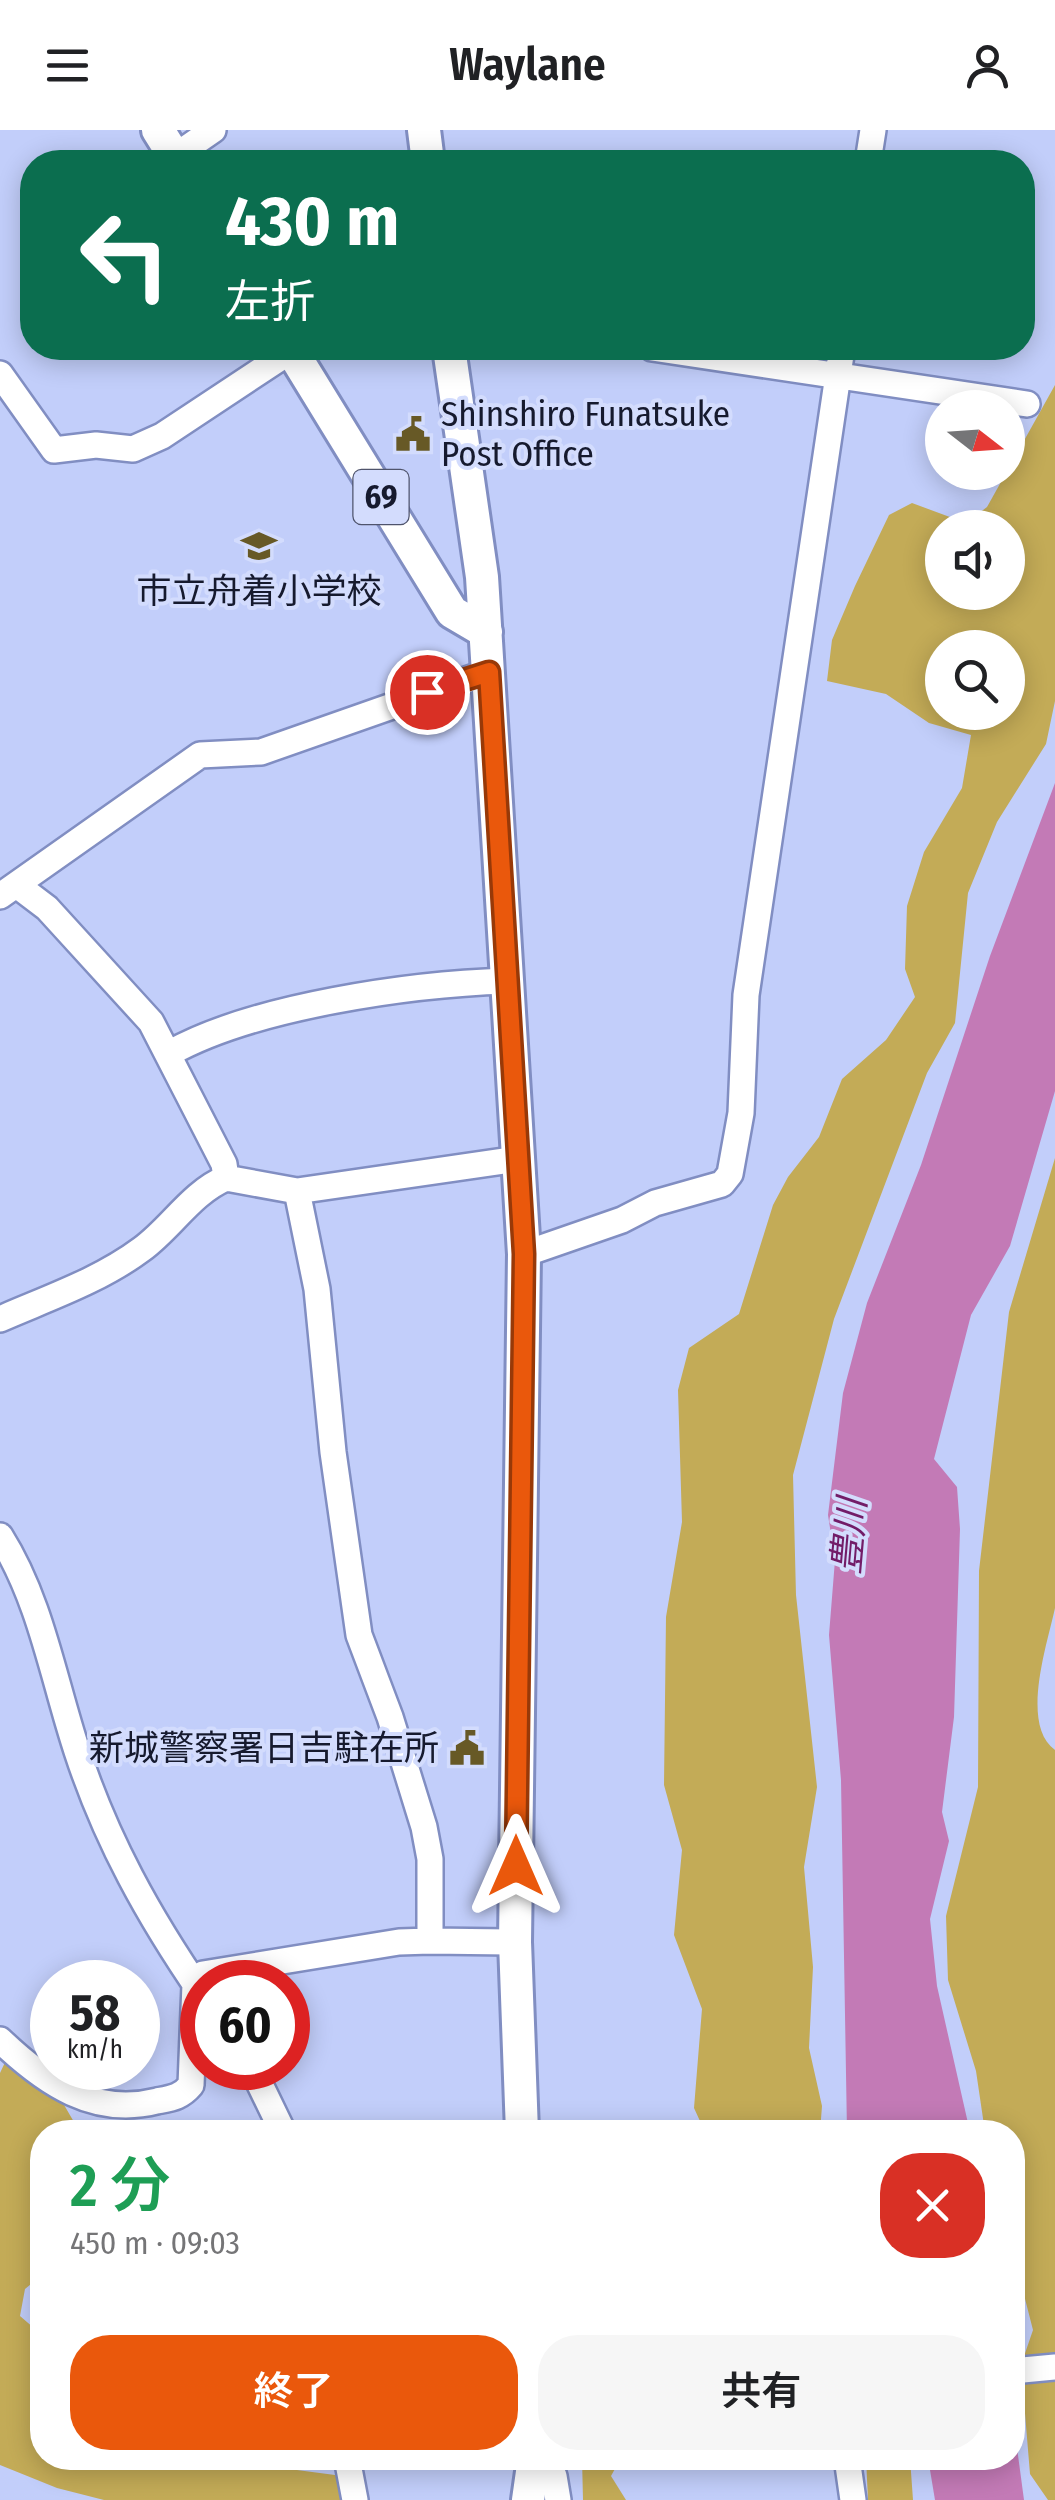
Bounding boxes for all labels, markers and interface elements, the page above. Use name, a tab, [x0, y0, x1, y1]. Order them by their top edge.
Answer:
icon: menu	[40, 38, 95, 93]
text: Waylane	[449, 38, 606, 92]
icon: person	[960, 38, 1015, 93]
text: 430 m	[225, 180, 400, 264]
icon: left	[60, 190, 190, 320]
text: 左折	[225, 275, 315, 329]
north arrow	[925, 390, 1025, 490]
map controls	[925, 390, 1025, 730]
place label: Shinshiro Funatsuke Post Office	[441, 393, 730, 475]
public building icon: Shinshiro Funatsuke Post Office	[394, 415, 432, 453]
road number: 69	[354, 470, 408, 524]
button: sound	[925, 510, 1025, 610]
school or university icon: 市立舟着小学校	[240, 527, 278, 565]
place label: 市立舟着小学校	[136, 570, 382, 612]
button: search	[925, 630, 1025, 730]
pin	[385, 650, 470, 735]
icon: arrive	[400, 665, 455, 720]
water label: 豊川	[823, 1492, 876, 1576]
place label: 新城警察署日吉駐在所	[89, 1727, 439, 1769]
public building icon: 新城警察署日吉駐在所	[448, 1729, 486, 1767]
position arrow	[464, 1814, 568, 1918]
speed limit sign: 60	[180, 1960, 310, 2090]
text: 58	[70, 1983, 120, 2043]
text: km/h	[67, 2035, 123, 2065]
text: 2 分	[70, 2150, 170, 2222]
button: close	[880, 2153, 985, 2258]
text: 450 m · 09:03	[70, 2224, 240, 2262]
button: 終了	[70, 2335, 518, 2450]
button: 共有	[538, 2335, 985, 2450]

